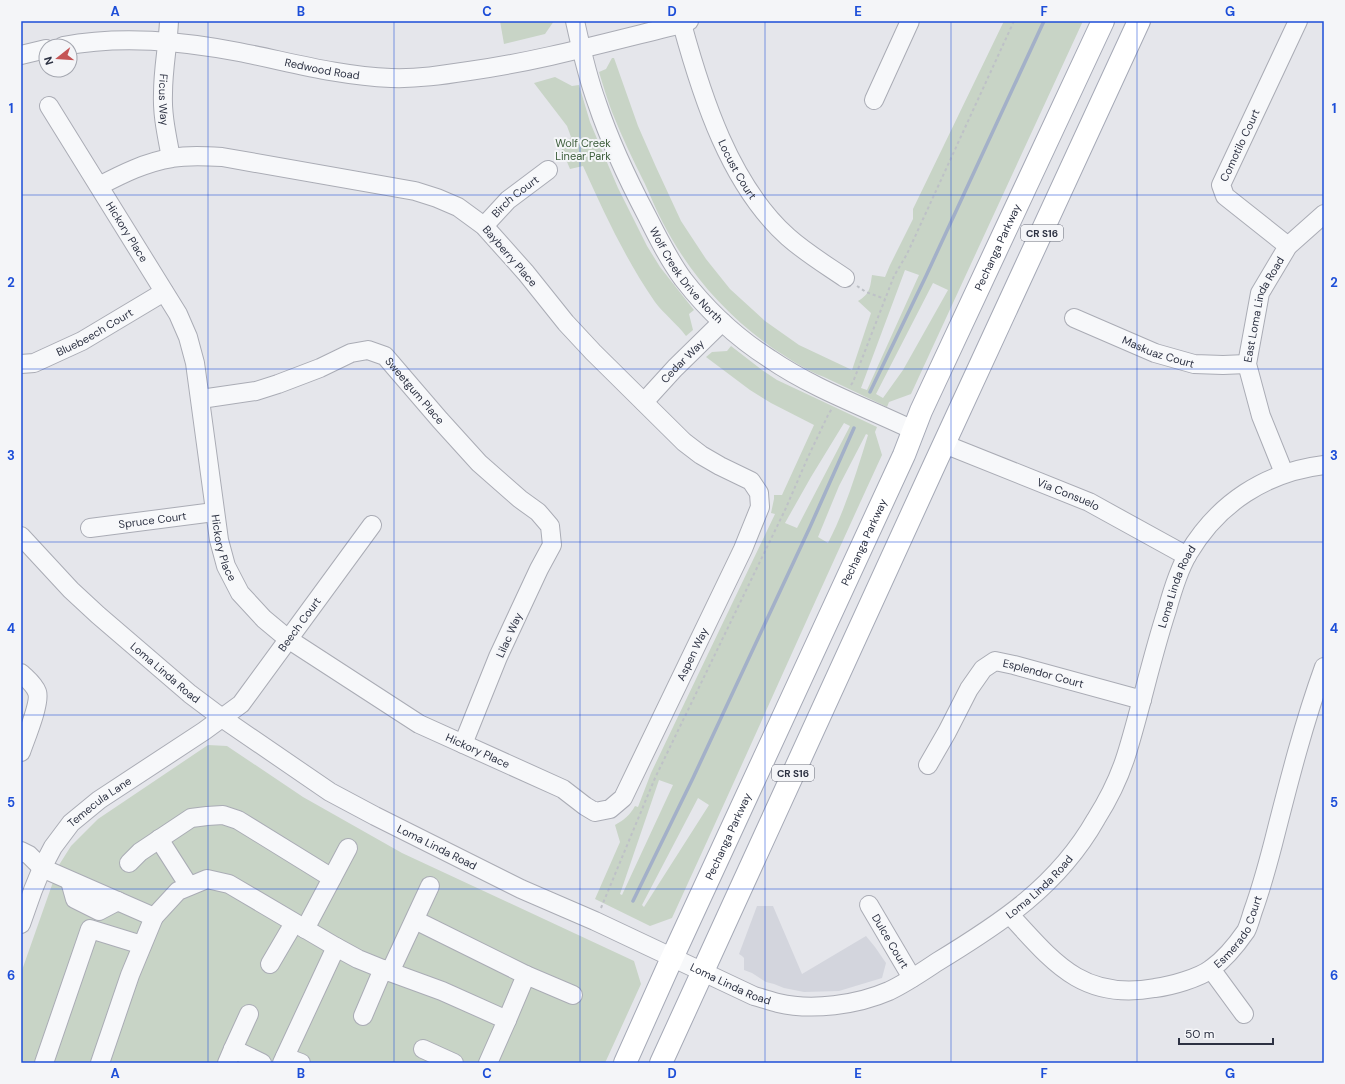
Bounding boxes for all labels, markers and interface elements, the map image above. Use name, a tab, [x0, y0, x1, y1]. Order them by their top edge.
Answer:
text: A	[110, 3, 120, 20]
text: B	[297, 3, 305, 20]
text: C	[482, 3, 492, 20]
text: D	[667, 3, 677, 20]
text: E	[854, 3, 862, 20]
text: F	[1040, 3, 1048, 20]
text: G	[1225, 3, 1235, 20]
north arrow	[38, 38, 78, 78]
text: N	[41, 55, 56, 67]
street label: Redwood Road	[283, 55, 361, 82]
street label: Ficus Way	[156, 73, 172, 126]
text: 1	[9, 100, 13, 117]
text: 1	[1332, 100, 1336, 117]
street label: Comotilo Court	[1217, 107, 1263, 184]
park label: Wolf Creek Linear Park	[555, 136, 611, 163]
street label: Locust Court	[715, 137, 760, 202]
street label: Birch Court	[488, 172, 541, 220]
street label: Hickory Place	[103, 199, 151, 265]
street label: Pechanga Parkway	[971, 201, 1024, 293]
street label: Bayberry Place	[480, 223, 540, 289]
street label: Wolf Creek Drive North	[647, 225, 726, 326]
road number: CR S16	[1021, 225, 1063, 241]
street label: East Loma Linda Road	[1240, 254, 1287, 364]
text: 2	[7, 274, 15, 291]
text: 2	[1330, 274, 1338, 291]
street label: Bluebeech Court	[54, 305, 135, 359]
street label: Maskuaz Court	[1120, 333, 1196, 371]
street label: Cedar Way	[658, 336, 707, 386]
street label: Sweetgum Place	[382, 354, 447, 427]
text: 3	[7, 447, 15, 464]
text: 3	[1330, 447, 1338, 464]
street label: Via Consuelo	[1035, 475, 1102, 514]
street label: Pechanga Parkway	[838, 496, 890, 588]
street label: Spruce Court	[118, 509, 187, 531]
street label: Hickory Place	[209, 514, 240, 583]
street label: Loma Linda Road	[1155, 543, 1199, 630]
street label: Beech Court	[275, 594, 324, 654]
street label: Lilac Way	[493, 610, 525, 660]
text: 4	[7, 620, 15, 637]
text: 4	[1330, 620, 1338, 637]
street label: Aspen Way	[674, 625, 711, 683]
street label: Loma Linda Road	[128, 639, 203, 706]
street label: Esplendor Court	[1002, 656, 1085, 691]
street label: Hickory Place	[444, 730, 512, 771]
road number: CR S16	[772, 765, 814, 781]
street label: Temecula Lane	[65, 774, 134, 830]
street label: Pechanga Parkway	[702, 791, 754, 882]
text: 5	[7, 794, 15, 811]
text: 5	[1330, 794, 1338, 811]
street label: Loma Linda Road	[395, 821, 479, 873]
street label: Loma Linda Road	[1003, 852, 1076, 922]
street label: Esmerado Court	[1211, 894, 1265, 971]
street label: Dulce Court	[869, 911, 912, 971]
street label: Loma Linda Road	[688, 960, 773, 1008]
text: 6	[7, 967, 15, 984]
text: 6	[1330, 967, 1338, 984]
scale bar	[1179, 1020, 1273, 1046]
text: 50 m	[1185, 1026, 1214, 1042]
text: A	[110, 1065, 120, 1082]
text: B	[297, 1065, 305, 1082]
text: C	[482, 1065, 492, 1082]
text: D	[667, 1065, 677, 1082]
text: E	[854, 1065, 862, 1082]
text: F	[1040, 1065, 1048, 1082]
text: G	[1225, 1065, 1235, 1082]

